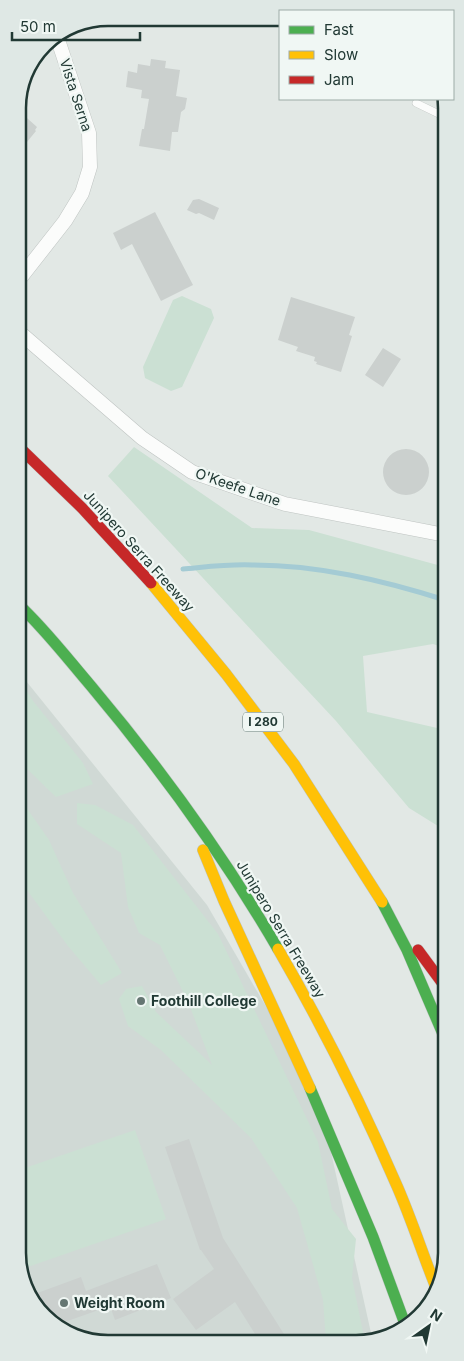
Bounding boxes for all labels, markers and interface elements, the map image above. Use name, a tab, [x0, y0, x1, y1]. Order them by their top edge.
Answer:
scale bar	[12, 10, 140, 42]
legend	[279, 10, 454, 100]
text: 50 m	[20, 17, 56, 36]
text: Fast	[324, 20, 354, 39]
text: Slow	[324, 45, 358, 64]
street label: Vista Serna	[57, 56, 96, 133]
text: Jam	[324, 70, 354, 89]
street label: O'Keefe Lane	[193, 464, 283, 509]
street label: Junipero Serra Freeway	[80, 486, 199, 615]
road number: I 280	[243, 712, 283, 732]
street label: Junipero Serra Freeway	[234, 857, 329, 1001]
place label: Foothill College	[151, 992, 257, 1009]
marker: Foothill College	[135, 995, 147, 1007]
place label: Weight Room	[74, 1294, 165, 1311]
marker: Weight Room	[58, 1297, 70, 1309]
north arrow	[404, 1301, 454, 1351]
text: N	[427, 1305, 445, 1325]

